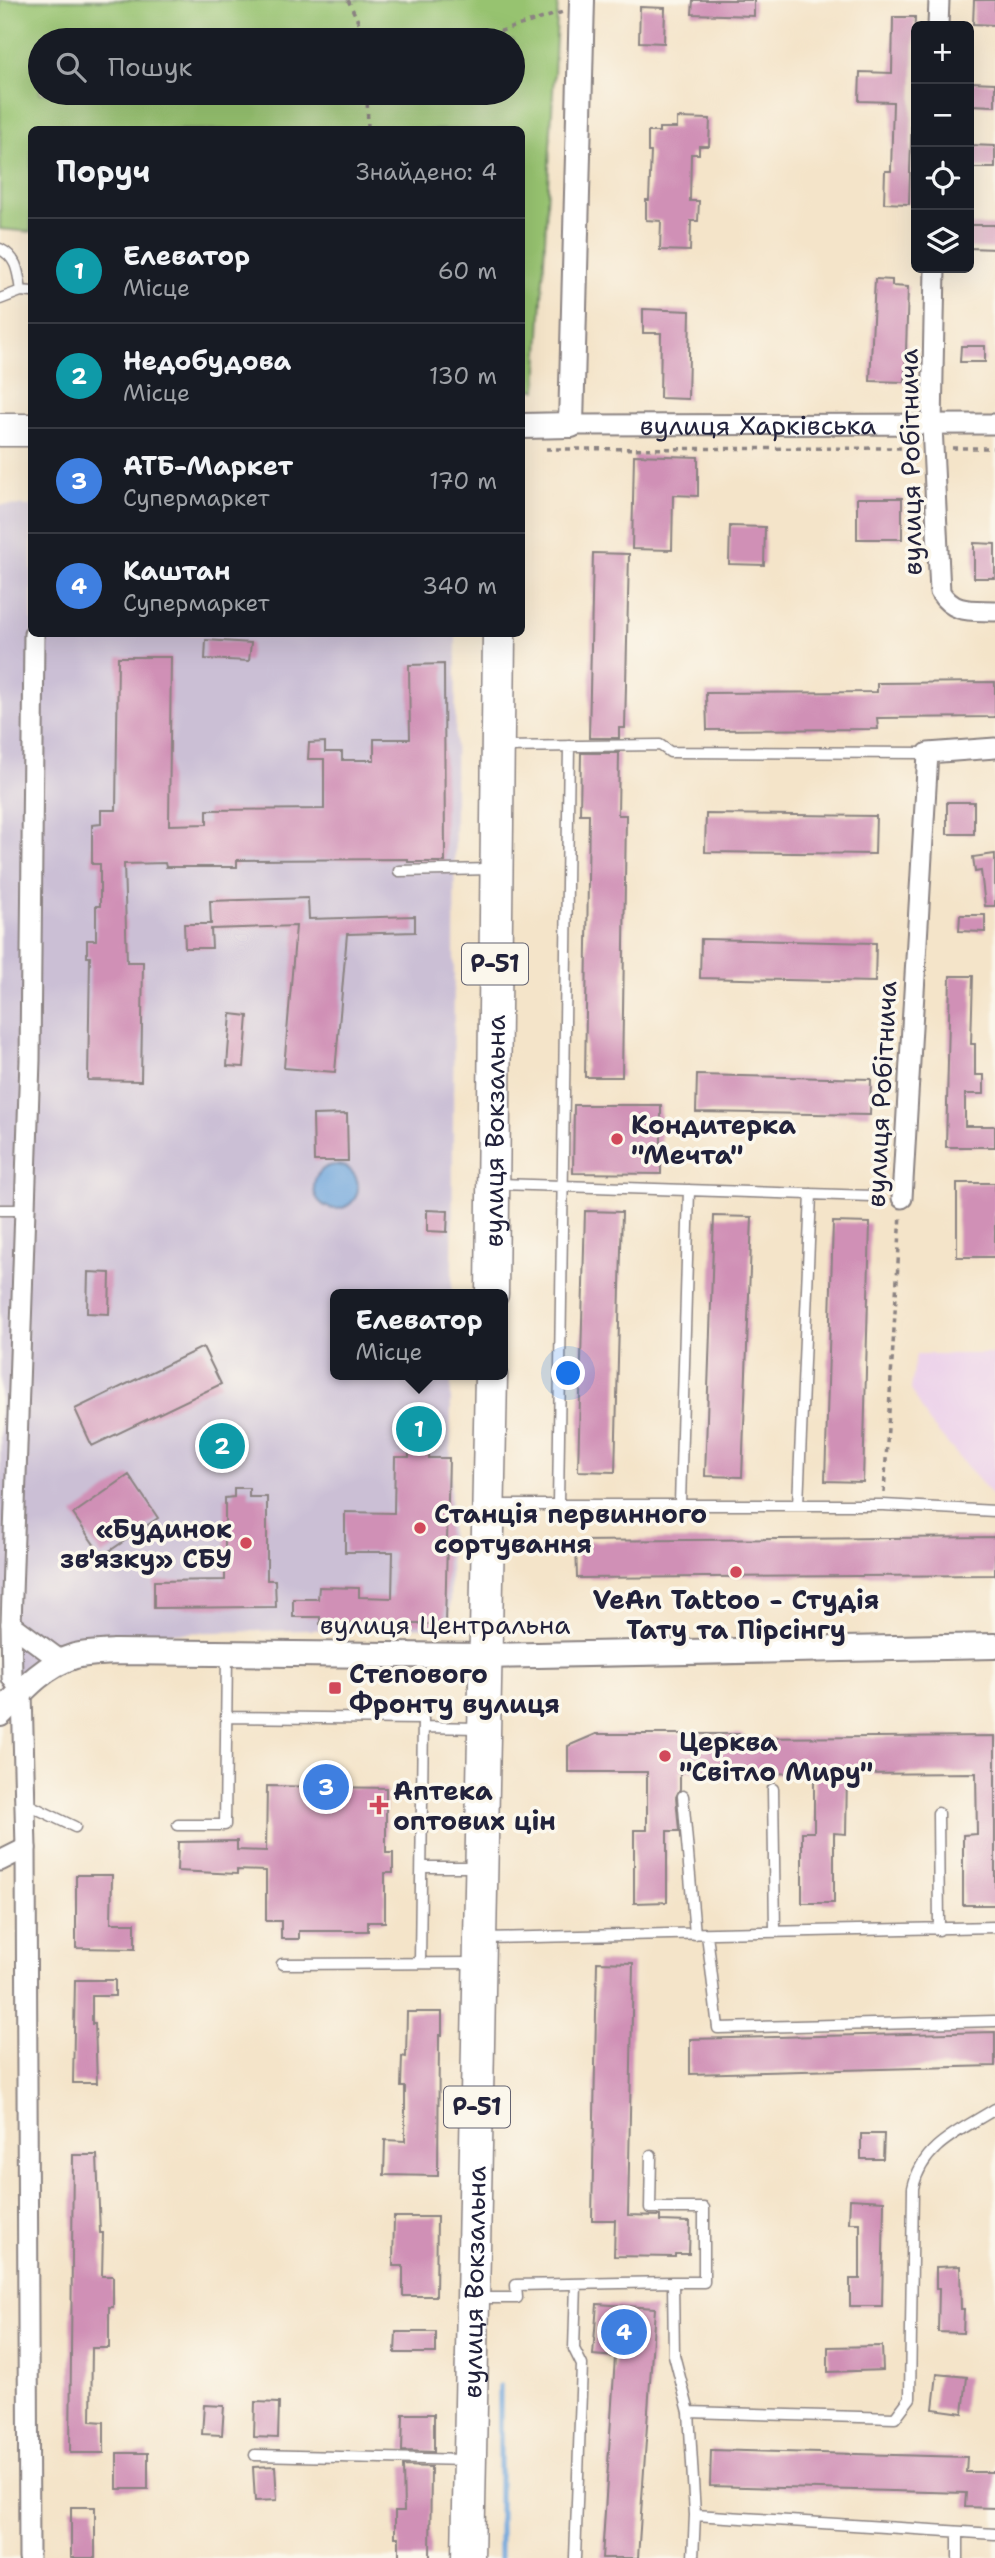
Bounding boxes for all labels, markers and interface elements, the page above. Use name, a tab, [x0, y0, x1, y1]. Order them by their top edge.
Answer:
map controls	[911, 21, 974, 273]
button: +	[911, 21, 974, 84]
search box	[28, 28, 525, 105]
icon: search	[52, 48, 90, 86]
text: Пошук	[108, 49, 192, 84]
button: −	[911, 84, 974, 147]
button: locate	[911, 147, 974, 210]
text: Поруч	[56, 151, 150, 192]
text: Знайдено: 4	[356, 157, 497, 187]
button: layers	[911, 210, 974, 273]
text: Елеватор	[123, 238, 250, 273]
text: 1	[74, 256, 84, 286]
text: 60 m	[438, 256, 497, 286]
text: Місце	[123, 273, 190, 303]
text: Недобудова	[123, 343, 291, 378]
street label: вулиця Робітнича	[891, 348, 929, 576]
text: 2	[71, 361, 87, 391]
text: 130 m	[429, 361, 497, 391]
text: Місце	[123, 378, 190, 408]
street label: вулиця Харківська	[640, 407, 876, 442]
text: АТБ-Маркет	[123, 448, 293, 483]
text: 3	[71, 466, 87, 496]
text: 170 m	[429, 466, 497, 496]
text: Супермаркет	[123, 483, 270, 513]
text: Каштан	[123, 553, 231, 588]
text: 4	[71, 571, 87, 601]
text: 340 m	[422, 571, 497, 601]
text: Супермаркет	[123, 588, 270, 618]
road number: Р-51	[462, 944, 528, 984]
street label: вулиця Робітнича	[858, 980, 904, 1208]
street label: вулиця Вокзальна	[475, 1015, 512, 1247]
place label: Кондитерка "Мечта"	[631, 1107, 796, 1172]
marker: Кондитерка "Мечта"	[609, 1131, 625, 1147]
popup	[330, 1289, 508, 1380]
text: Елеватор	[356, 1302, 482, 1337]
text: Місце	[356, 1337, 423, 1367]
your location	[551, 1356, 585, 1390]
pin: 1	[396, 1403, 442, 1455]
pin: 2	[199, 1420, 245, 1472]
place label: Станція первинного сортування	[434, 1496, 707, 1561]
place label: «Будинок зв'язку» СБУ	[60, 1511, 232, 1576]
marker: Станція первинного сортування	[412, 1520, 428, 1536]
marker: «Будинок зв'язку» СБУ	[238, 1535, 254, 1551]
marker: VeAn Tattoo - Студія Тату та Пірсінгу	[728, 1564, 744, 1580]
place label: VeAn Tattoo - Студія Тату та Пірсінгу	[593, 1582, 879, 1647]
street label: вулиця Центральна	[320, 1607, 570, 1642]
place label: Степового Фронту вулиця	[349, 1656, 560, 1721]
marker: Степового Фронту вулиця	[327, 1680, 343, 1696]
place label: Церква "Світло Миру"	[679, 1724, 873, 1789]
marker: Церква "Світло Миру"	[657, 1748, 673, 1764]
pin: 3	[303, 1761, 349, 1813]
place label: Аптека оптових цін	[393, 1773, 556, 1838]
marker: Аптека оптових цін	[371, 1797, 387, 1813]
road number: Р-51	[444, 2086, 510, 2128]
street label: вулиця Вокзальна	[454, 2166, 493, 2399]
pin: 4	[601, 2306, 647, 2358]

